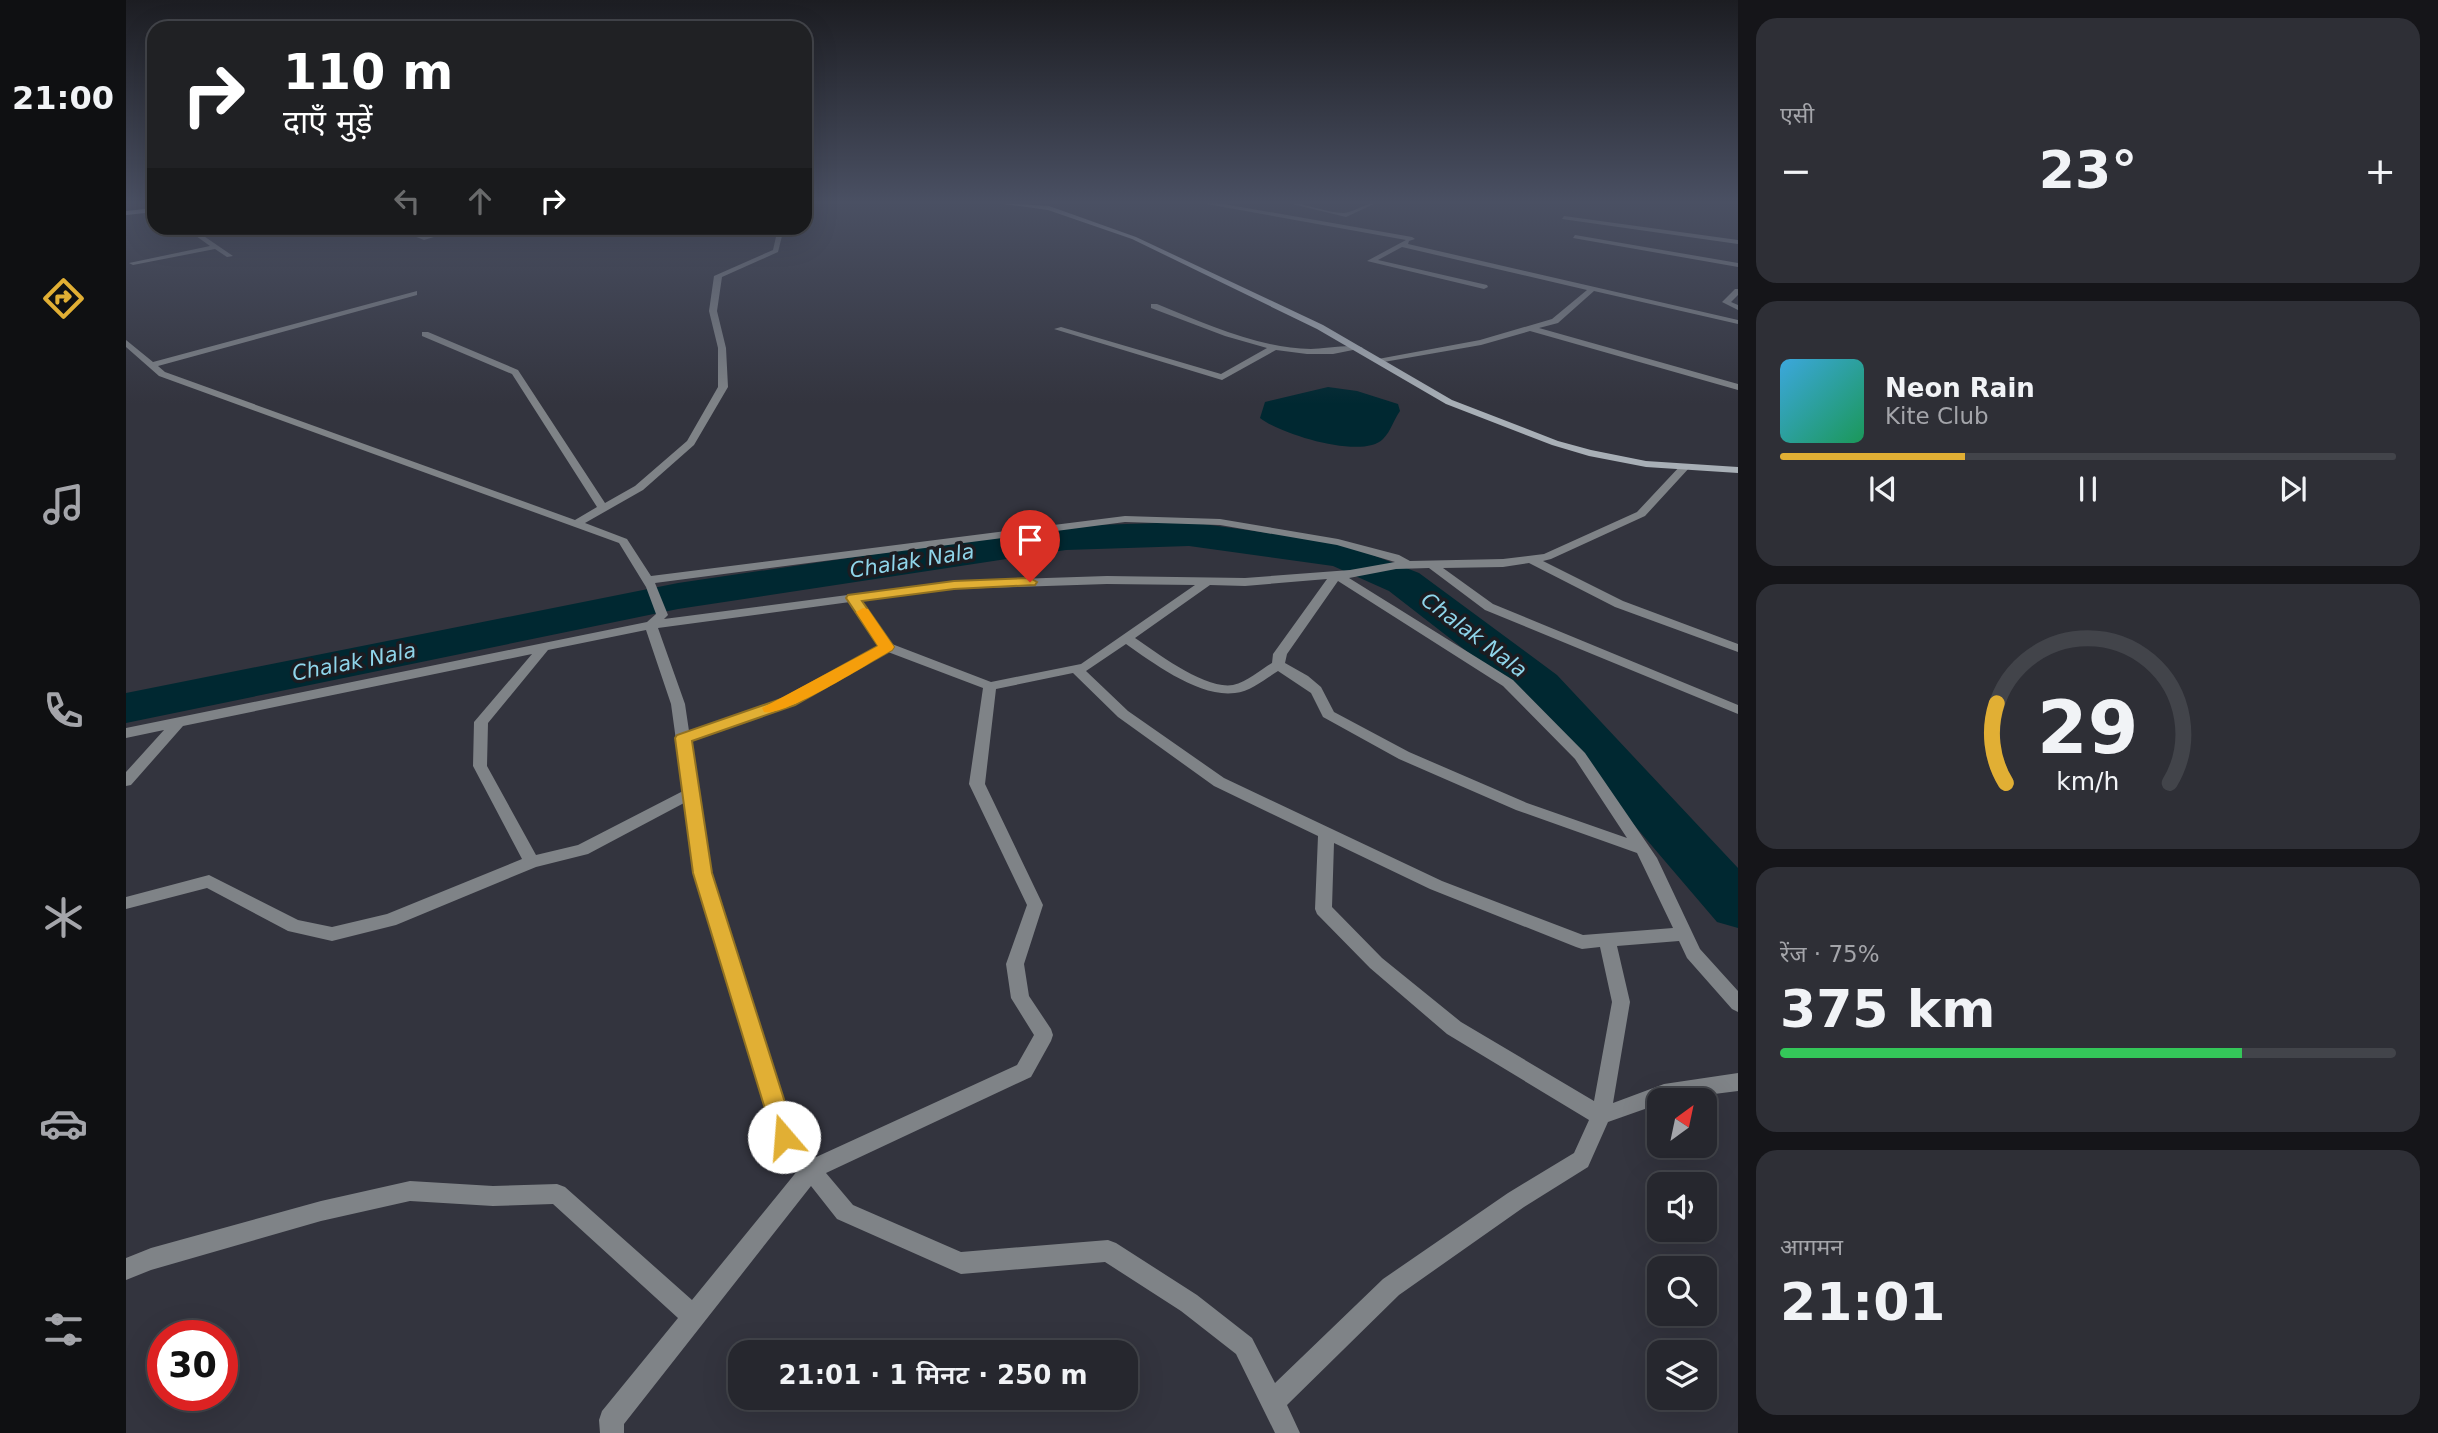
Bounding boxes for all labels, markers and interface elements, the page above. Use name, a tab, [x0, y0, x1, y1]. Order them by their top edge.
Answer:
text: 110 m	[283, 44, 453, 101]
icon: right	[168, 49, 259, 140]
text: 21:00	[12, 79, 114, 117]
text: एसी	[1780, 102, 1814, 128]
text: दाएँ मुड़ें	[283, 103, 372, 141]
text: 23°	[2039, 140, 2137, 200]
text: −	[1780, 149, 1812, 193]
text: +	[2364, 149, 2396, 193]
icon: left	[388, 182, 426, 220]
icon: ahead	[461, 182, 499, 220]
icon: right	[534, 182, 572, 220]
icon: directions	[39, 274, 88, 323]
text: Neon Rain	[1885, 373, 2035, 403]
text: Kite Club	[1885, 403, 1989, 429]
icon: previous	[1864, 470, 1902, 508]
icon: pause	[2069, 470, 2107, 508]
icon: next	[2274, 470, 2312, 508]
icon: music	[39, 480, 88, 529]
pin	[1000, 510, 1060, 582]
icon: arrive	[1011, 521, 1049, 559]
water label: Chalak Nala	[848, 539, 976, 583]
water label: Chalak Nala	[1417, 588, 1531, 682]
water label: Chalak Nala	[290, 638, 418, 686]
text: 29	[2037, 685, 2139, 770]
icon: phone	[39, 686, 88, 735]
text: km/h	[2056, 766, 2120, 795]
icon: climate	[39, 893, 88, 942]
text: रेंज · 75%	[1780, 941, 1880, 967]
text: 375 km	[1780, 979, 1995, 1039]
north arrow	[1647, 1088, 1717, 1158]
map controls	[1647, 1088, 1717, 1410]
icon: car	[39, 1099, 88, 1148]
position arrow	[747, 1100, 821, 1174]
button: sound	[1647, 1172, 1717, 1242]
text: आगमन	[1780, 1234, 1843, 1260]
button: search	[1647, 1256, 1717, 1326]
text: 21:01	[1780, 1272, 1946, 1332]
icon: filters	[39, 1305, 88, 1354]
speed limit sign: 30	[147, 1320, 238, 1411]
button: layers	[1647, 1340, 1717, 1410]
text: 21:01 · 1 मिनट · 250 m	[778, 1360, 1088, 1390]

